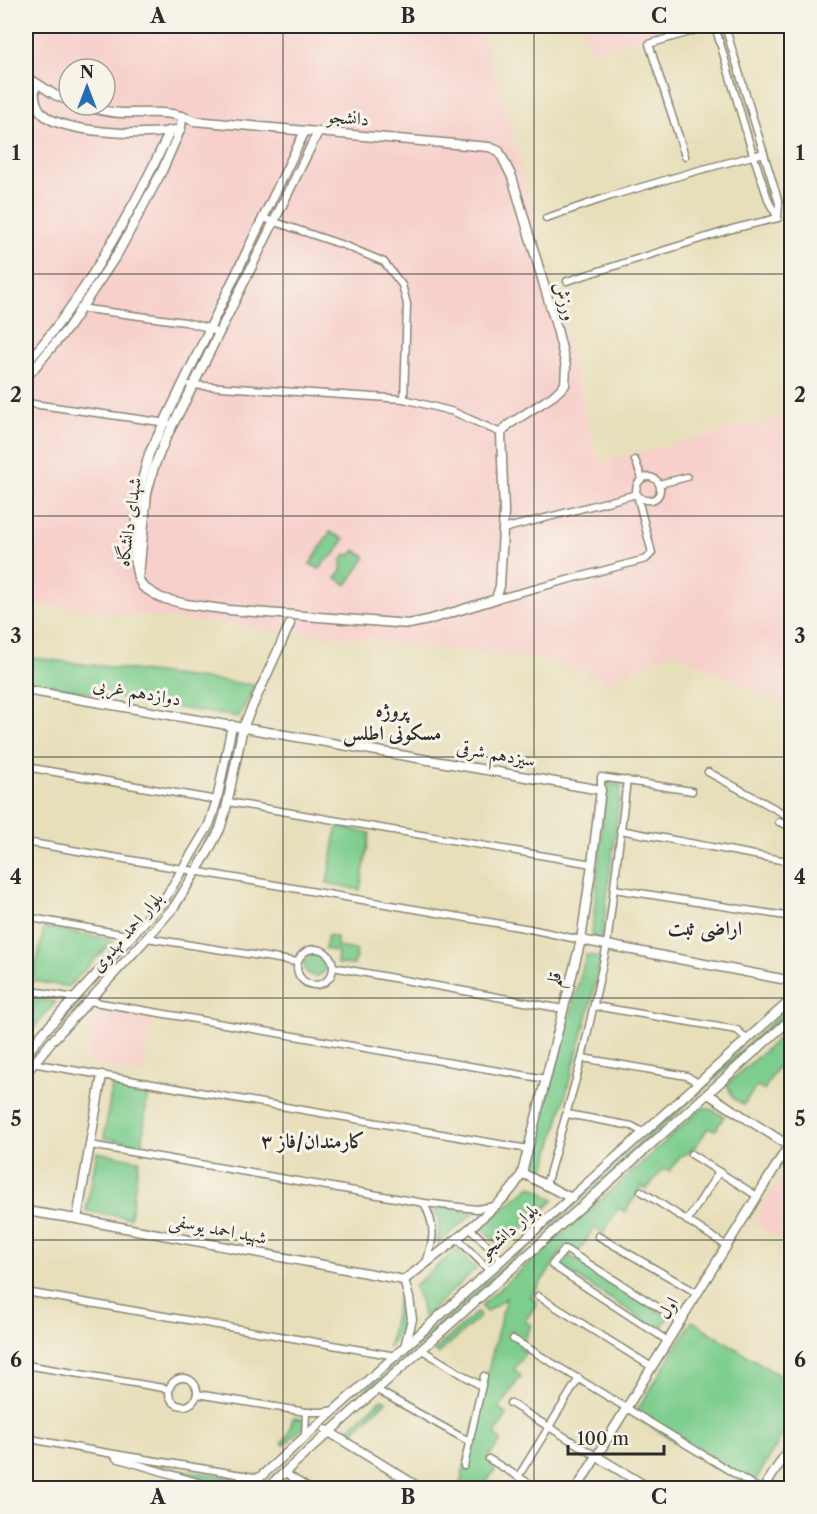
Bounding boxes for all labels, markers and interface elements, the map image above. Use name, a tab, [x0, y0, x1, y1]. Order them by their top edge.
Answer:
text: A	[149, 4, 166, 28]
text: B	[401, 4, 416, 28]
text: C	[651, 4, 667, 28]
north arrow	[57, 57, 117, 117]
text: N	[80, 62, 94, 82]
street label: دانشجو	[324, 105, 370, 130]
text: 1	[12, 141, 21, 165]
text: 1	[796, 141, 805, 165]
street label: ورزش	[549, 279, 581, 323]
text: 2	[10, 383, 22, 407]
text: 2	[794, 383, 806, 407]
street label: شهدای دانشگاه	[111, 476, 147, 568]
text: 3	[10, 624, 22, 648]
text: 3	[794, 624, 806, 648]
street label: دوازدهم غربی	[90, 673, 183, 716]
district label: پروژه مسکونی اطلس	[343, 698, 441, 747]
street label: سیزدهم شرقی	[454, 736, 537, 778]
text: 4	[10, 865, 22, 889]
text: 4	[794, 865, 806, 889]
street label: بلوار احمد مهدوی	[86, 887, 168, 977]
district label: اراضی ثبت	[668, 916, 742, 943]
street label: قلم	[542, 970, 573, 990]
text: 5	[10, 1107, 22, 1131]
text: 5	[794, 1107, 806, 1131]
district label: کارمندان/فاز ۳	[261, 1129, 365, 1153]
street label: بلوار دانشجو	[474, 1199, 543, 1264]
street label: شهید احمد یوسفی	[167, 1209, 268, 1251]
street label: اول	[653, 1293, 683, 1323]
text: 6	[10, 1348, 22, 1372]
text: 6	[794, 1348, 806, 1372]
scale bar	[568, 1418, 664, 1456]
text: 100 m	[577, 1428, 629, 1450]
text: A	[149, 1485, 166, 1509]
text: B	[401, 1485, 416, 1509]
text: C	[651, 1485, 667, 1509]

